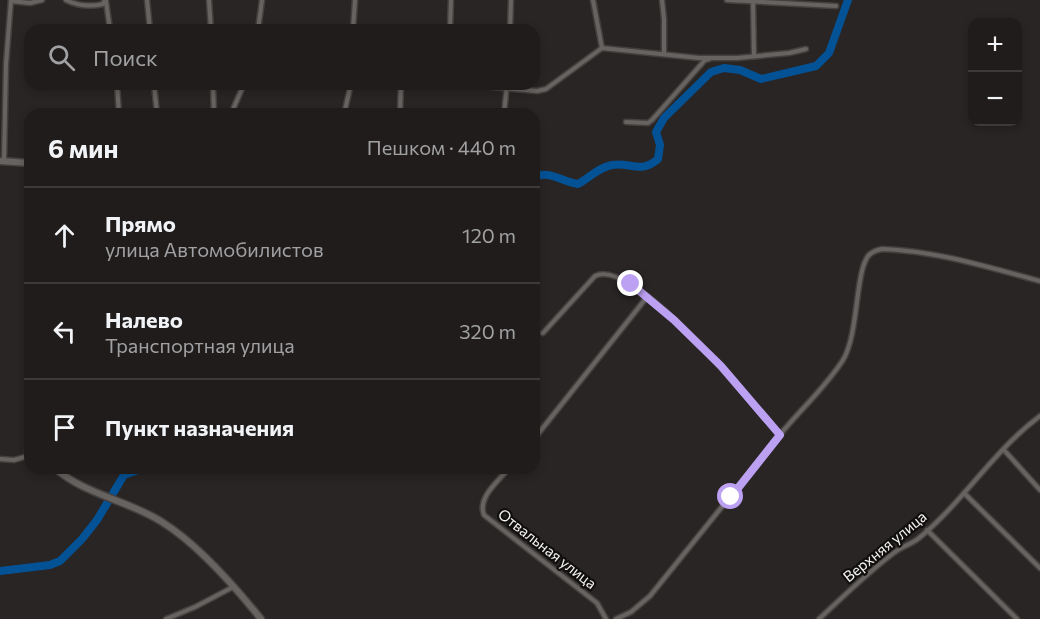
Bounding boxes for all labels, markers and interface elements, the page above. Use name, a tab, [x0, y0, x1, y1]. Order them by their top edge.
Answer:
map controls	[968, 18, 1022, 126]
button: +	[968, 18, 1022, 72]
search box	[24, 24, 540, 90]
icon: search	[45, 41, 78, 74]
text: Поиск	[93, 44, 158, 71]
button: −	[968, 72, 1022, 126]
text: 6 мин	[48, 132, 118, 163]
text: Пешком · 440 m	[367, 135, 516, 159]
text: Прямо	[105, 210, 176, 237]
icon: ahead	[48, 219, 81, 252]
text: 120 m	[462, 223, 516, 247]
text: улица Автомобилистов	[105, 237, 324, 261]
route end	[617, 270, 643, 296]
text: Налево	[105, 306, 183, 333]
icon: left	[48, 315, 81, 348]
text: 320 m	[459, 319, 516, 343]
text: Транспортная улица	[105, 333, 295, 357]
icon: arrive	[48, 411, 81, 444]
text: Пункт назначения	[105, 414, 294, 441]
route start	[717, 483, 743, 509]
street label: Отвальная улица	[495, 504, 600, 592]
street label: Верхняя улица	[839, 507, 930, 585]

